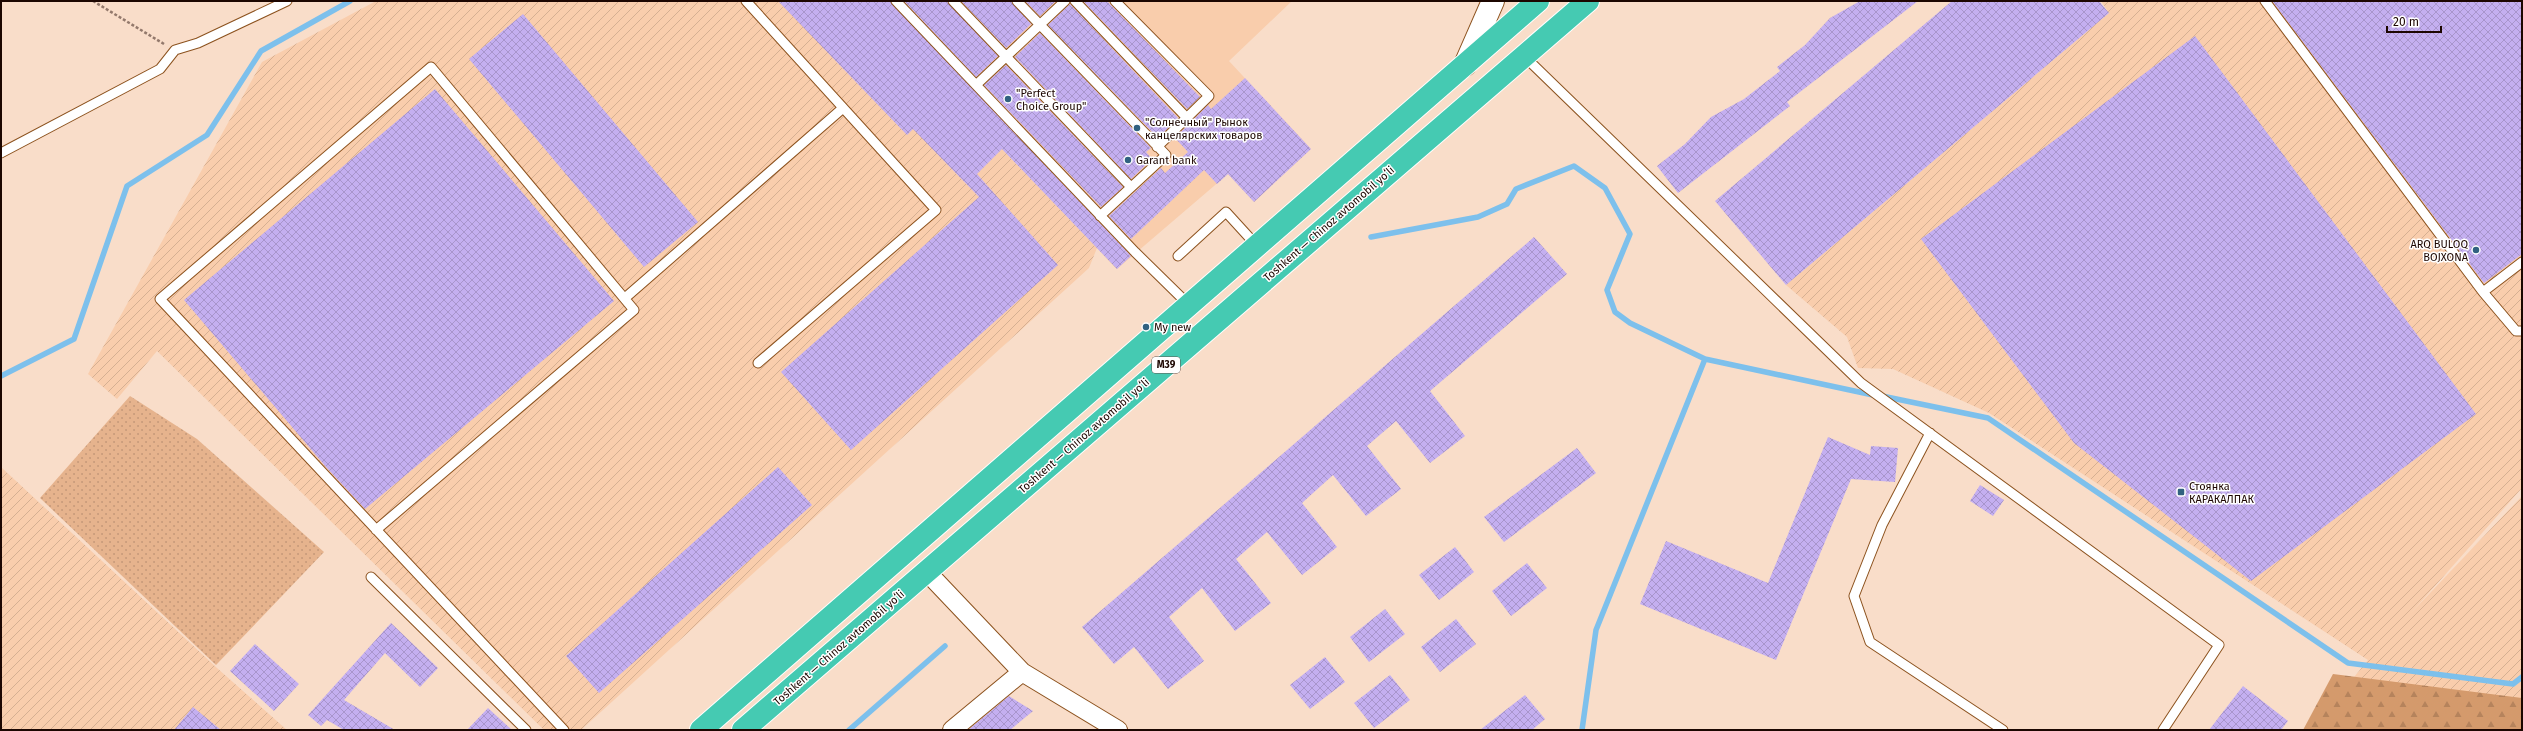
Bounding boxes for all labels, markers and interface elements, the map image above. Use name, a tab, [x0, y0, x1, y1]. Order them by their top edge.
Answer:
scale bar	[2387, 8, 2441, 34]
text: 20 m	[2393, 15, 2419, 29]
place label: "Perfect Choice Group"	[1016, 87, 1086, 113]
marker: "Perfect Choice Group"	[1003, 94, 1013, 104]
place label: "Солнечный" Рынок канцелярских товаров	[1145, 116, 1262, 142]
marker: "Солнечный" Рынок канцелярских товаров	[1132, 123, 1142, 133]
place label: Garant bank	[1136, 154, 1197, 167]
marker: Garant bank	[1123, 155, 1133, 165]
street label: Toshkent — Chinoz avtomobil yoʻli	[1261, 164, 1397, 284]
place label: ARQ BULOQ BOJXONA	[2410, 238, 2469, 264]
marker: ARQ BULOQ BOJXONA	[2471, 245, 2481, 255]
place label: My new	[1154, 321, 1191, 334]
marker: My new	[1141, 322, 1151, 332]
road number: M39	[1152, 357, 1180, 373]
street label: Toshkent — Chinoz avtomobil yoʻli	[1016, 376, 1152, 496]
place label: Стоянка КАРАКАЛПАК	[2189, 480, 2255, 506]
marker: Стоянка КАРАКАЛПАК	[2176, 487, 2186, 497]
street label: Toshkent — Chinoz avtomobil yoʻli	[771, 588, 907, 708]

